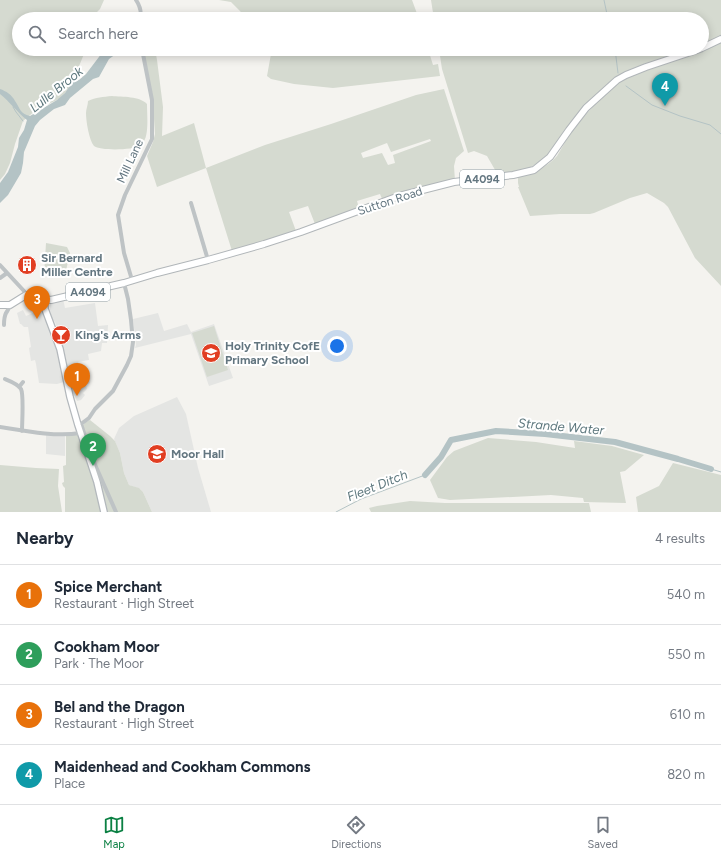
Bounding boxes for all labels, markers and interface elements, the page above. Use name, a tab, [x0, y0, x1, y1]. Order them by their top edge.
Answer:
search box	[12, 12, 709, 56]
icon: search	[26, 23, 48, 45]
text: Search here	[58, 25, 138, 43]
water label: Lulle Brook	[27, 63, 86, 115]
pin: 4	[652, 73, 678, 106]
street label: Mill Lane	[114, 136, 146, 185]
road number: A4094	[460, 170, 504, 188]
street label: Sutton Road	[356, 184, 424, 218]
place label: Sir Bernard Miller Centre	[41, 251, 113, 279]
building icon: Sir Bernard Miller Centre	[16, 254, 38, 276]
road number: A4094	[66, 283, 110, 301]
pin: 3	[24, 286, 50, 319]
bar icon: King's Arms	[50, 324, 72, 346]
place label: King's Arms	[75, 328, 141, 342]
your location	[327, 336, 347, 356]
place label: Holy Trinity CofE Primary School	[225, 339, 320, 367]
school or university icon: Holy Trinity CofE Primary School	[200, 342, 222, 364]
pin: 1	[64, 363, 90, 396]
water label: Strande Water	[517, 415, 605, 438]
pin: 2	[80, 433, 106, 466]
school or university icon: Moor Hall	[146, 443, 168, 465]
place label: Moor Hall	[171, 447, 224, 461]
water label: Fleet Ditch	[345, 467, 410, 504]
text: Nearby	[16, 528, 74, 548]
text: 4 results	[655, 531, 705, 546]
text: Spice Merchant	[54, 578, 162, 596]
text: 1	[26, 587, 32, 602]
text: 540 m	[667, 587, 705, 602]
text: Restaurant · High Street	[54, 596, 194, 611]
text: Cookham Moor	[54, 638, 160, 656]
text: 2	[25, 647, 33, 662]
text: 550 m	[667, 647, 705, 662]
text: Park · The Moor	[54, 656, 144, 671]
text: Bel and the Dragon	[54, 698, 185, 716]
text: 3	[25, 707, 33, 722]
text: 610 m	[670, 707, 705, 722]
text: Restaurant · High Street	[54, 716, 194, 731]
text: Maidenhead and Cookham Commons	[54, 758, 310, 776]
text: 4	[25, 767, 33, 782]
text: 820 m	[667, 767, 705, 782]
text: Place	[54, 776, 85, 791]
tab: Map	[103, 814, 125, 851]
tab: Directions	[331, 814, 381, 851]
tab: Saved	[588, 814, 618, 851]

